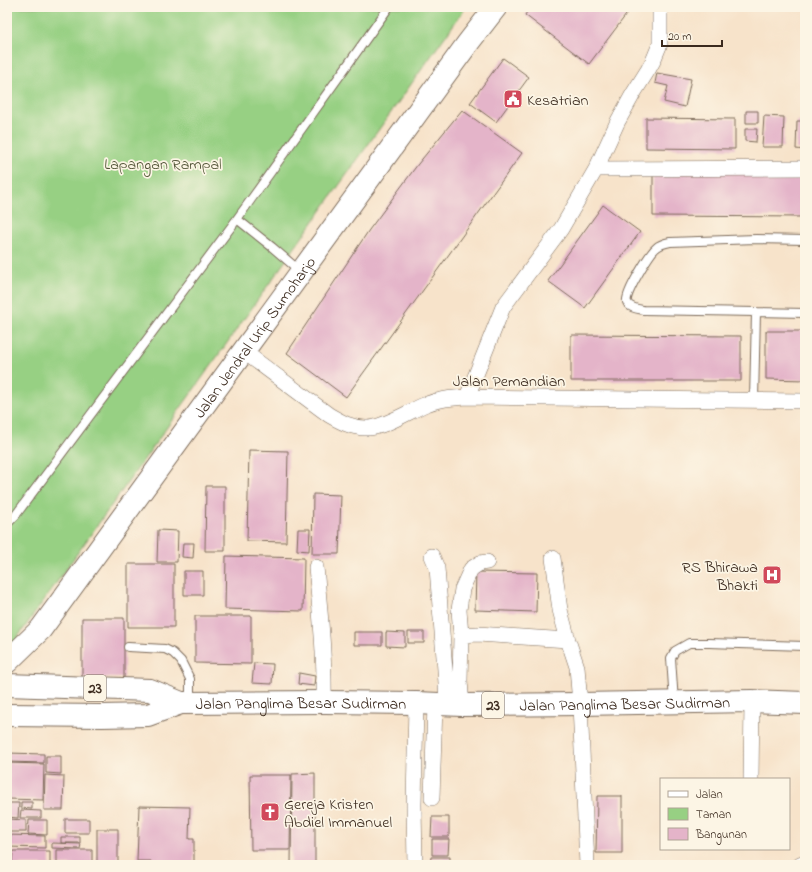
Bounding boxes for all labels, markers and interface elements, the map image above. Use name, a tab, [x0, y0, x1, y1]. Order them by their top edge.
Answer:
scale bar	[662, 22, 722, 48]
text: 20 m	[668, 28, 691, 46]
public building icon: Kesatrian	[502, 88, 524, 110]
place label: Kesatrian	[527, 89, 589, 113]
park label: Lapangan Rampal	[104, 153, 222, 177]
street label: Jalan Jendral Urip Sumoharjo	[188, 252, 323, 424]
street label: Jalan Pemandian	[453, 370, 565, 394]
place label: RS Bhirawa Bhakti	[682, 556, 758, 598]
hospital icon: RS Bhirawa Bhakti	[761, 564, 783, 586]
road number: 23	[84, 675, 106, 701]
street label: Jalan Panglima Besar Sudirman	[519, 691, 731, 719]
street label: Jalan Panglima Besar Sudirman	[195, 692, 406, 717]
road number: 23	[482, 692, 504, 718]
legend	[660, 778, 790, 850]
text: Jalan	[696, 786, 723, 804]
place label: Gereja Kristen Abdiel Immanuel	[284, 793, 392, 835]
church icon: Gereja Kristen Abdiel Immanuel	[259, 801, 281, 823]
text: Taman	[696, 806, 731, 824]
text: Bangunan	[695, 826, 747, 845]

